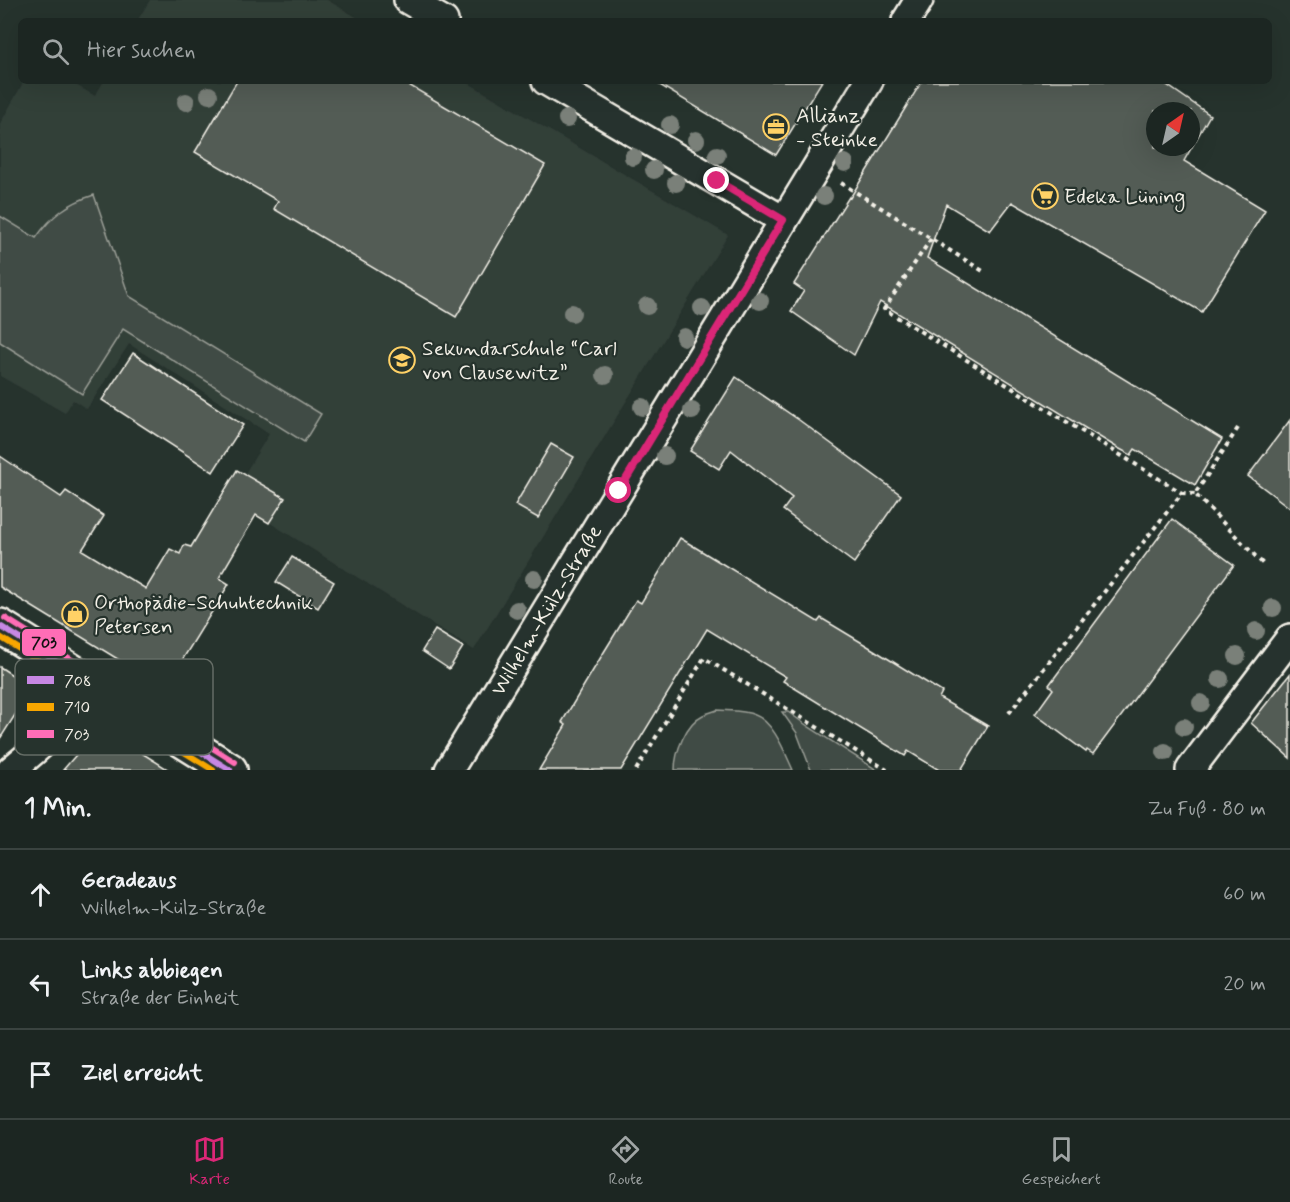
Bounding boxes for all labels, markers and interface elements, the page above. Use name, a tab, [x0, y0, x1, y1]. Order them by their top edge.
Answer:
search box	[18, 18, 1272, 84]
icon: search	[39, 35, 72, 68]
text: Hier suchen	[87, 37, 196, 65]
place label: Allianz - Steinke	[796, 102, 878, 154]
north arrow	[1146, 102, 1200, 156]
office icon: Allianz - Steinke	[761, 112, 791, 142]
route end	[703, 167, 729, 193]
supermarket icon: Edeka Lüning	[1030, 181, 1060, 211]
place label: Edeka Lüning	[1064, 183, 1185, 212]
place label: Sekundarschule “Carl von Clausewitz”	[422, 335, 617, 387]
school or university icon: Sekundarschule “Carl von Clausewitz”	[387, 345, 417, 375]
route start	[605, 477, 631, 503]
street label: Wilhelm-Külz-Straße	[485, 520, 609, 701]
place label: Orthopädie-Schuhtechnik Petersen	[94, 589, 313, 641]
shop icon: Orthopädie-Schuhtechnik Petersen	[60, 599, 90, 629]
line badge: 703	[21, 628, 67, 657]
text: 703	[31, 633, 57, 654]
legend	[15, 659, 213, 755]
text: 708	[64, 671, 92, 692]
text: 710	[64, 698, 90, 719]
text: 703	[64, 725, 90, 746]
text: 1 Min.	[24, 792, 91, 826]
text: Zu Fuß · 80 m	[1148, 796, 1266, 823]
text: Geradeaus	[81, 867, 176, 895]
icon: ahead	[24, 878, 57, 911]
text: 60 m	[1223, 881, 1266, 908]
text: Wilhelm-Külz-Straße	[81, 895, 266, 922]
text: Links abbiegen	[81, 957, 223, 985]
icon: left	[24, 968, 57, 1001]
text: 20 m	[1223, 971, 1266, 998]
text: Straße der Einheit	[81, 985, 239, 1012]
icon: arrive	[24, 1058, 57, 1091]
text: Ziel erreicht	[81, 1060, 203, 1088]
tab: Karte	[189, 1133, 230, 1190]
tab: Route	[608, 1133, 643, 1190]
tab: Gespeichert	[1022, 1133, 1101, 1190]

